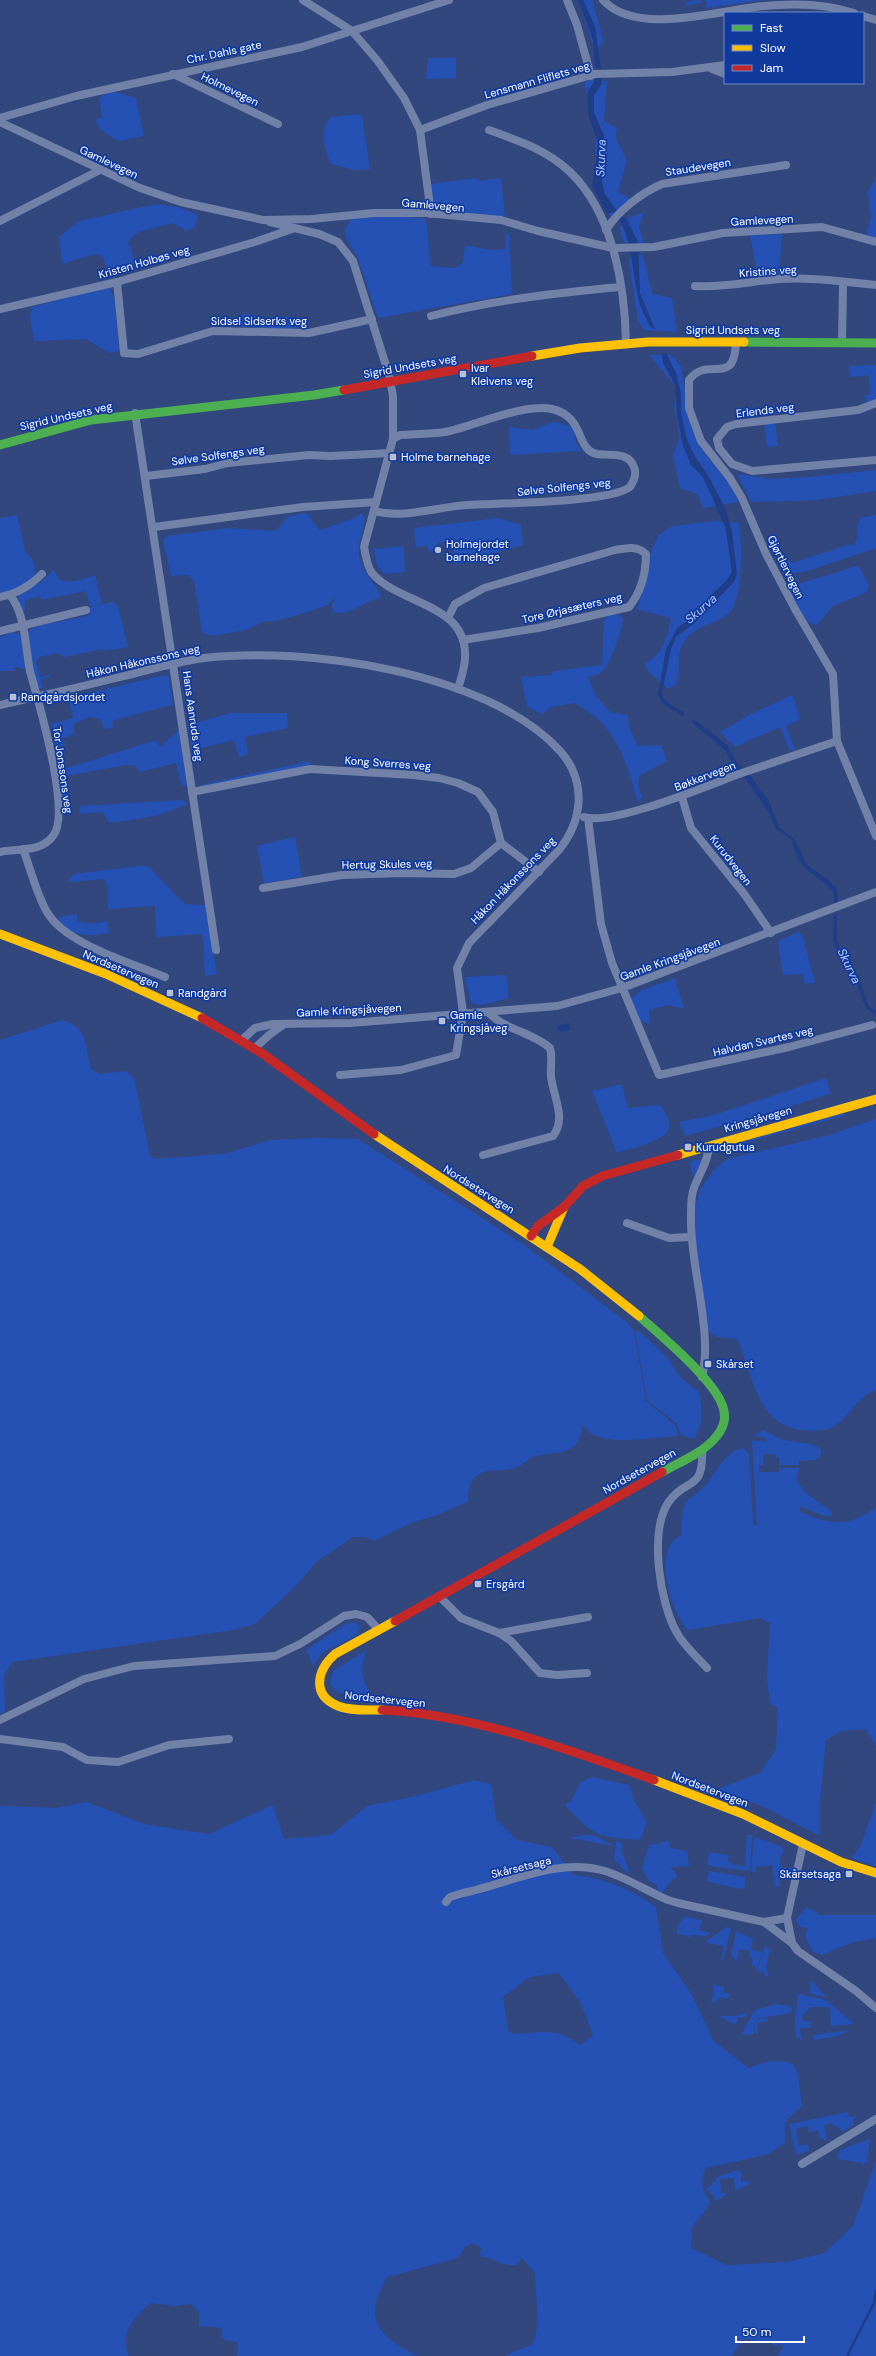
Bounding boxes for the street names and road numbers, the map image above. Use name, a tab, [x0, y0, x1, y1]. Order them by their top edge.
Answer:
street label: Chr. Dahls gate	[185, 37, 263, 67]
street label: Lensmann Fliflets veg	[483, 58, 591, 102]
street label: Holmevegen	[199, 69, 261, 109]
street label: Gamlevegen	[78, 142, 140, 182]
street label: Staudevegen	[664, 155, 732, 179]
street label: Gamlevegen	[401, 195, 465, 215]
street label: Gamlevegen	[730, 211, 794, 229]
street label: Kristen Holbøs veg	[97, 242, 191, 282]
street label: Kristins veg	[739, 262, 797, 280]
street label: Sidsel Sidserks veg	[211, 314, 307, 328]
street label: Sigrid Undsets veg	[686, 323, 780, 337]
street label: Sigrid Undsets veg	[362, 351, 458, 381]
street label: Sigrid Undsets veg	[18, 399, 114, 433]
street label: Erlends veg	[735, 399, 795, 421]
street label: Sølve Solfengs veg	[170, 442, 266, 468]
street label: Sølve Solfengs veg	[517, 475, 611, 499]
street label: Gjørtlervegen	[765, 533, 807, 601]
street label: Tore Ørjasæters veg	[521, 590, 623, 626]
street label: Håkon Håkonssons veg	[85, 641, 201, 681]
street label: Hans Aanruds veg	[180, 670, 206, 762]
street label: Tor Jonssons veg	[50, 726, 76, 814]
street label: Kong Sverres veg	[344, 753, 432, 773]
street label: Bøkkervegen	[672, 758, 738, 794]
street label: Kurudvegen	[707, 832, 755, 888]
street label: Håkon Håkonssons veg	[468, 833, 558, 927]
street label: Hertug Skules veg	[342, 856, 432, 872]
street label: Gamle Kringsjåvegen	[618, 934, 722, 984]
street label: Nordsetervegen	[81, 947, 161, 991]
street label: Gamle Kringsjåvegen	[296, 1000, 402, 1020]
street label: Halvdan Svartes veg	[712, 1023, 814, 1059]
street label: Kringsjåvegen	[723, 1103, 793, 1135]
street label: Nordsetervegen	[441, 1162, 517, 1216]
street label: Nordsetervegen	[600, 1445, 678, 1497]
street label: Nordsetervegen	[344, 1688, 426, 1710]
street label: Nordsetervegen	[670, 1768, 750, 1810]
street label: Skårsetsaga	[489, 1853, 553, 1881]

